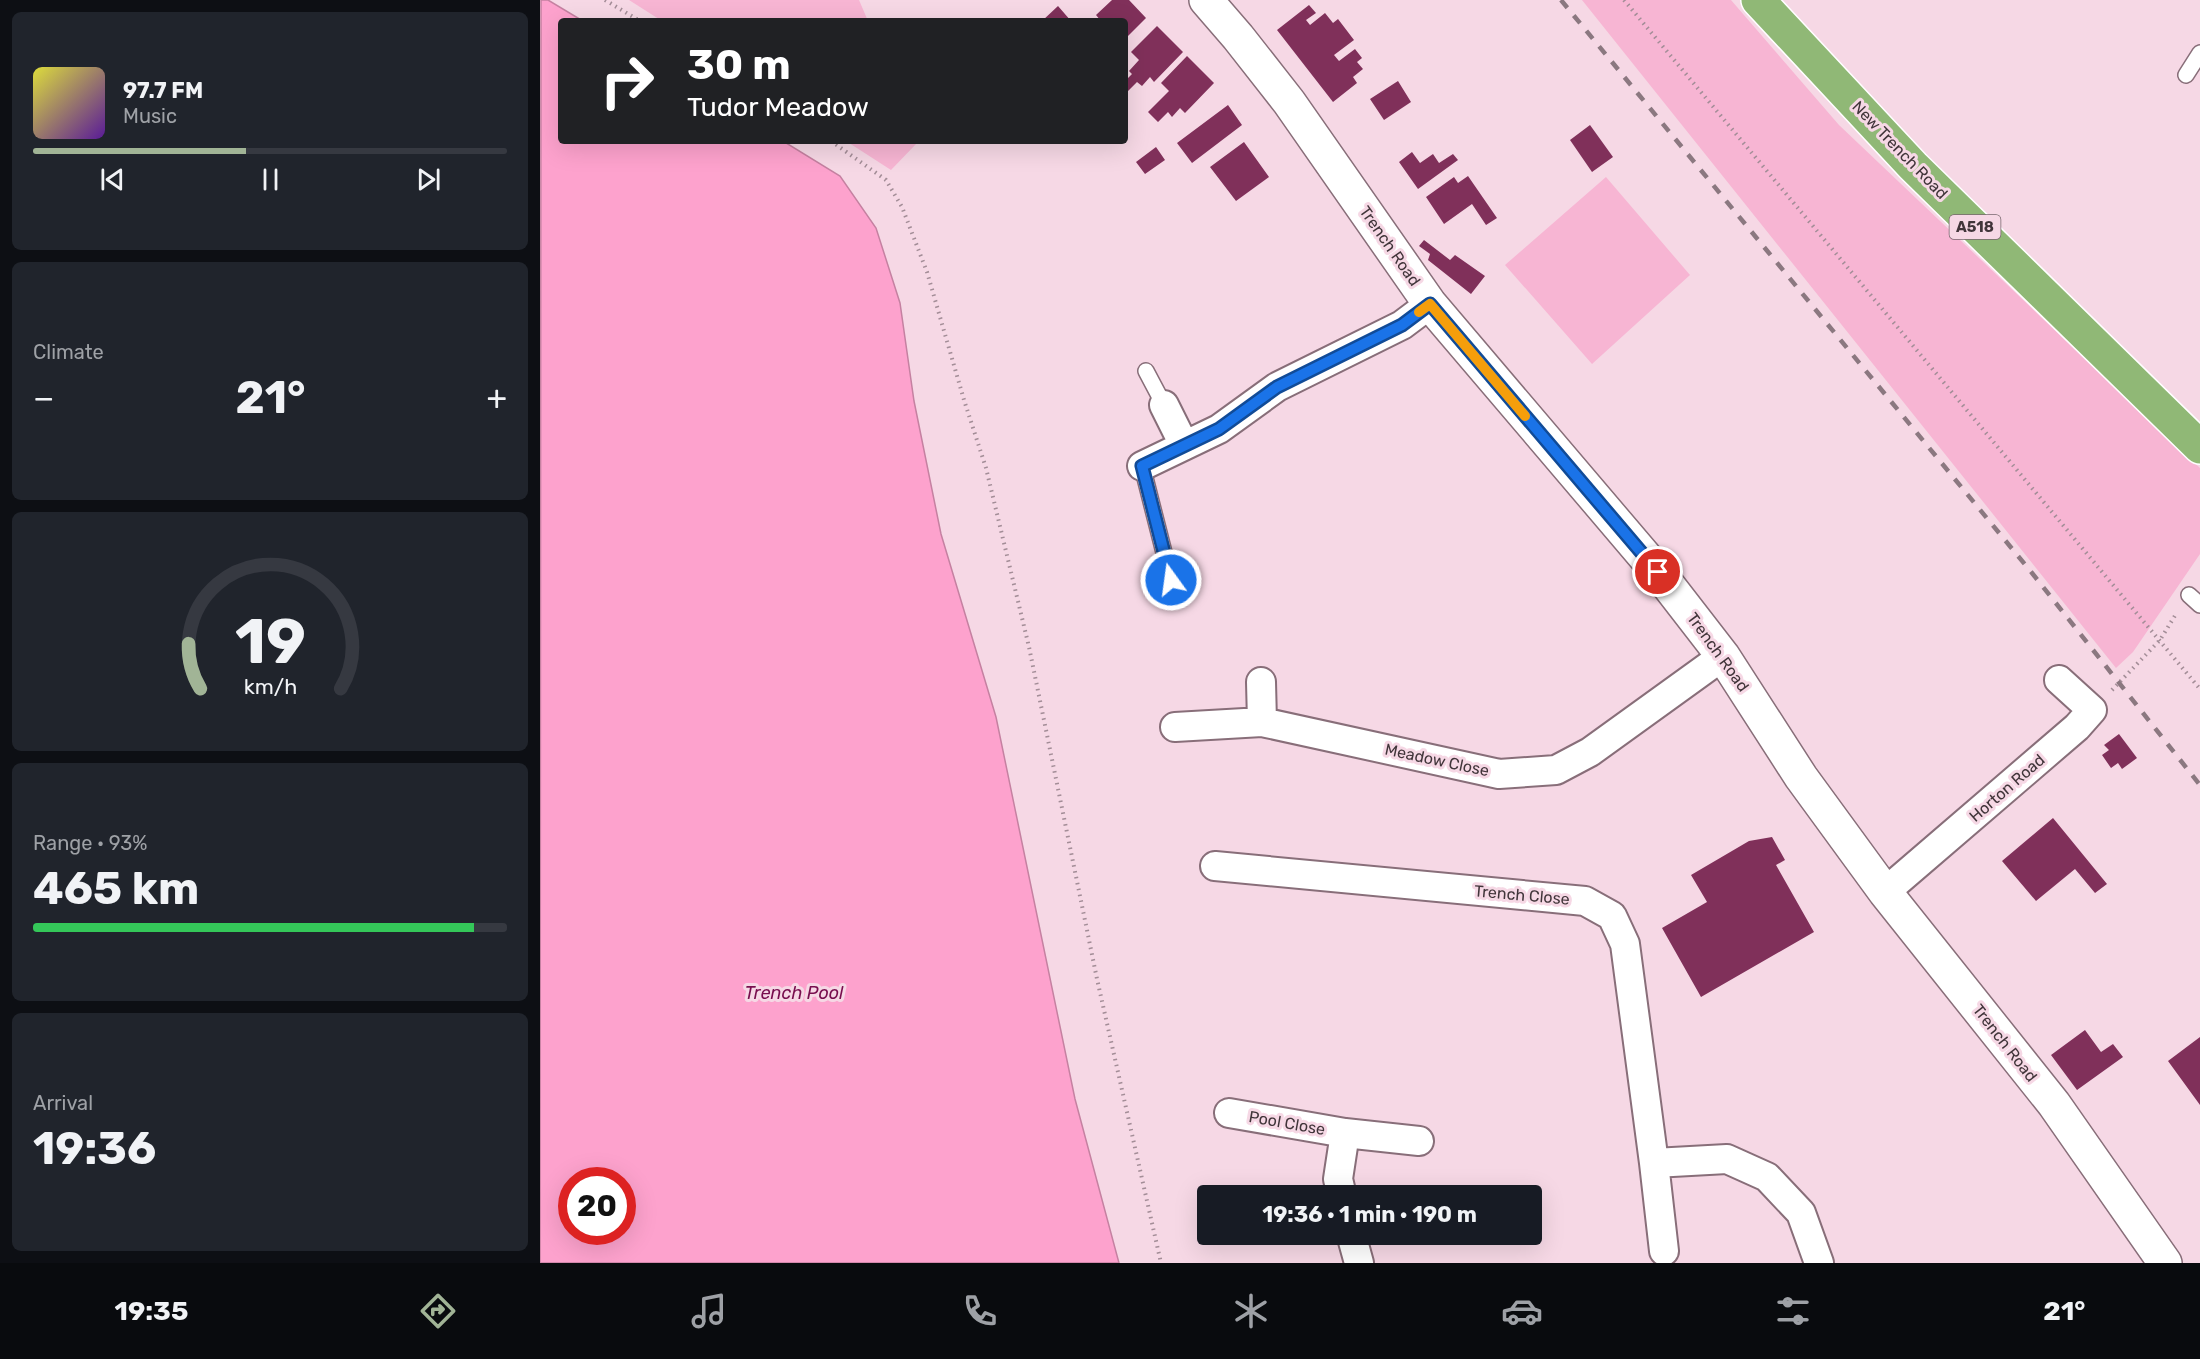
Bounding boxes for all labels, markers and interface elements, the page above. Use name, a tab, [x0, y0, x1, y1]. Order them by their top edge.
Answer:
text: 30 m	[687, 40, 791, 90]
icon: right	[588, 42, 666, 120]
text: 97.7 FM	[123, 77, 203, 104]
text: Tudor Meadow	[687, 91, 869, 123]
street label: New Trench Road	[1848, 97, 1952, 203]
text: Music	[123, 104, 177, 128]
icon: previous	[96, 163, 129, 196]
icon: pause	[254, 163, 287, 196]
icon: next	[412, 163, 445, 196]
street label: Trench Road	[1356, 202, 1424, 290]
road number: A518	[1950, 215, 2000, 239]
text: Climate	[33, 340, 104, 364]
text: 21°	[235, 371, 306, 424]
text: −	[33, 378, 54, 417]
text: +	[486, 378, 507, 417]
pin	[1632, 546, 1683, 597]
position arrow	[1139, 548, 1203, 612]
icon: arrive	[1641, 555, 1674, 588]
text: 19	[234, 605, 306, 679]
street label: Trench Road	[1683, 609, 1753, 695]
text: km/h	[243, 674, 297, 699]
street label: Meadow Close	[1383, 740, 1491, 780]
street label: Horton Road	[1965, 750, 2049, 826]
text: Range · 93%	[33, 831, 148, 855]
text: 465 km	[33, 862, 199, 915]
street label: Trench Close	[1473, 881, 1571, 909]
water label: Trench Pool	[745, 982, 844, 1004]
street label: Trench Road	[1969, 1001, 2041, 1085]
text: Arrival	[33, 1091, 93, 1115]
street label: Pool Close	[1247, 1107, 1327, 1139]
text: 19:36	[33, 1122, 156, 1175]
speed limit sign: 20	[558, 1167, 636, 1245]
text: 19:36 · 1 min · 190 m	[1262, 1201, 1477, 1228]
icon: directions	[417, 1290, 459, 1332]
icon: music	[688, 1290, 730, 1332]
icon: phone	[959, 1290, 1001, 1332]
icon: climate	[1230, 1290, 1272, 1332]
icon: car	[1501, 1290, 1543, 1332]
icon: filters	[1772, 1290, 1814, 1332]
text: 19:35	[115, 1295, 188, 1327]
text: 21°	[2043, 1295, 2085, 1327]

